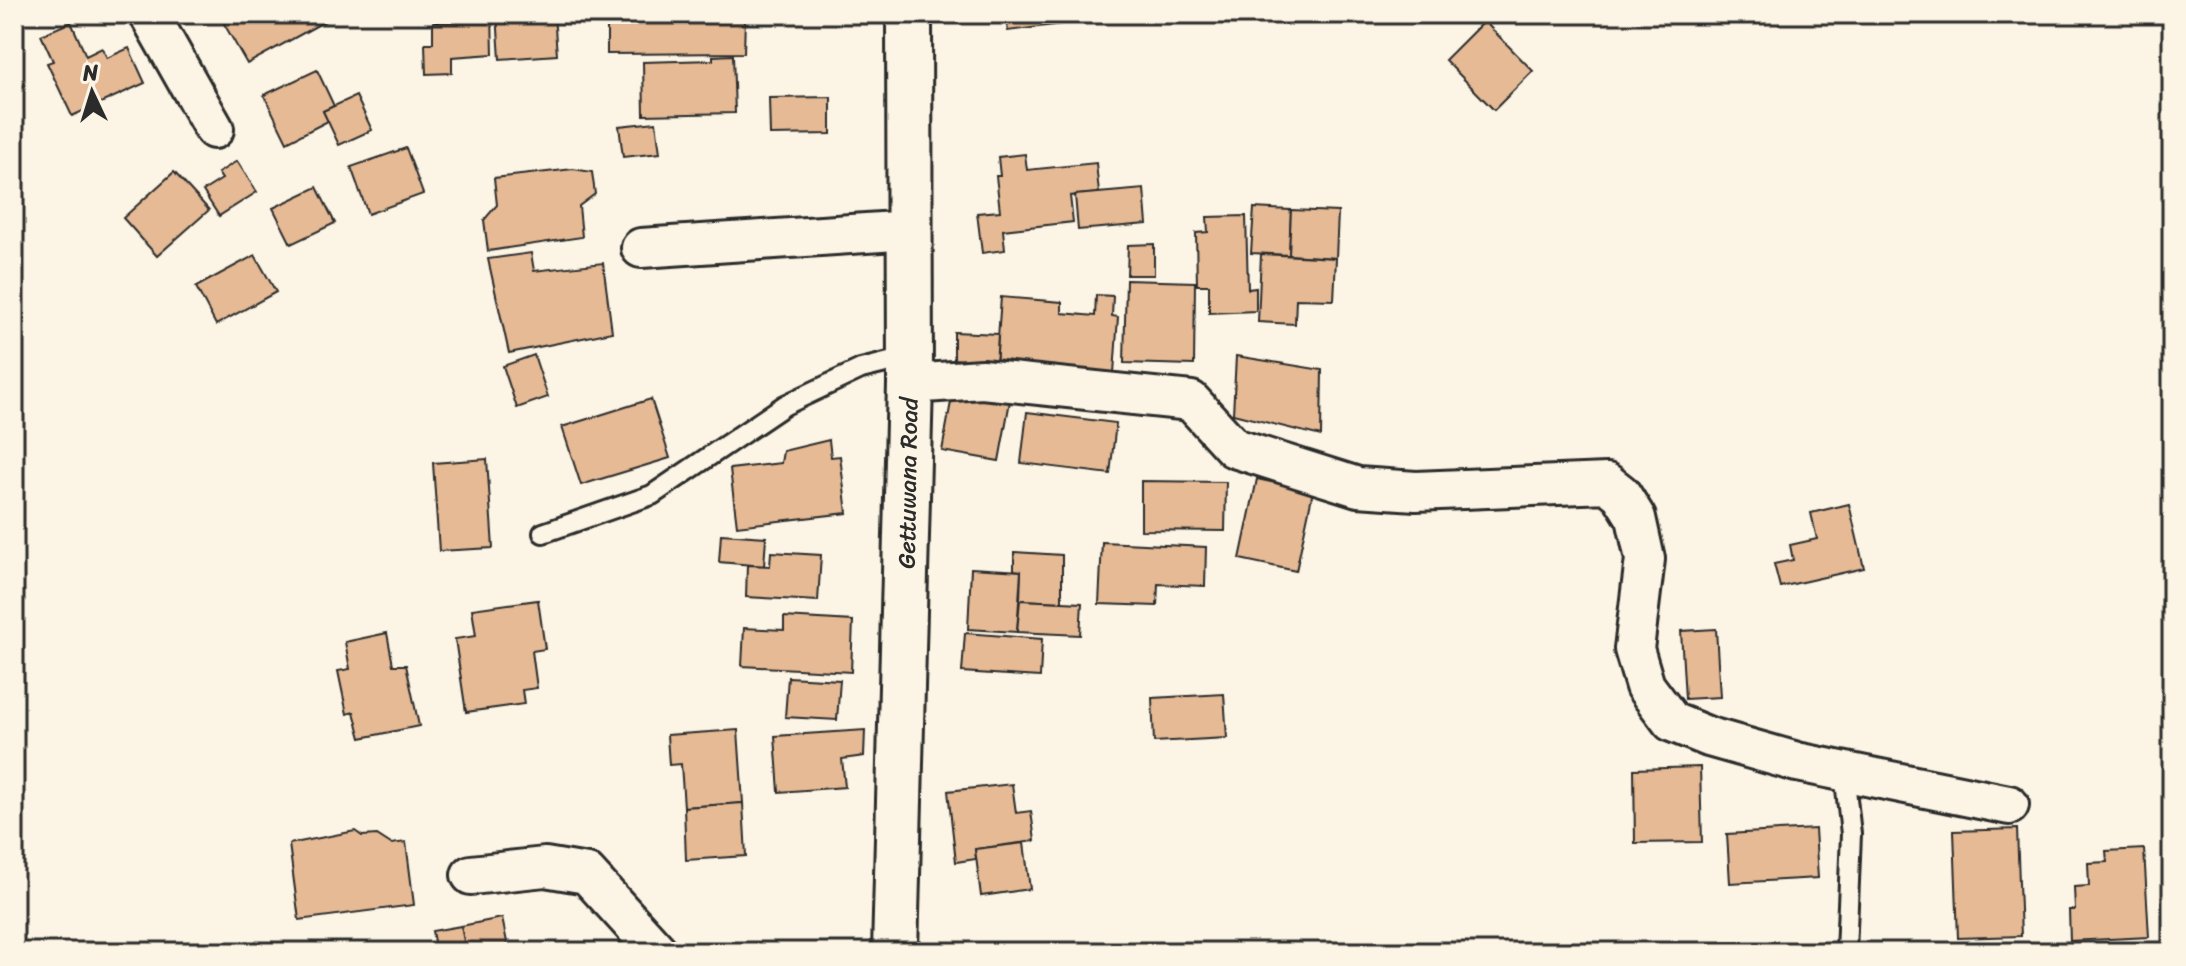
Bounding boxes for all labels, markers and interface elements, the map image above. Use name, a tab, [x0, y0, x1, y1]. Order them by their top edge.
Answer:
north arrow	[52, 52, 132, 132]
text: N	[81, 53, 100, 93]
street label: Gettuwana Road	[886, 396, 931, 569]

